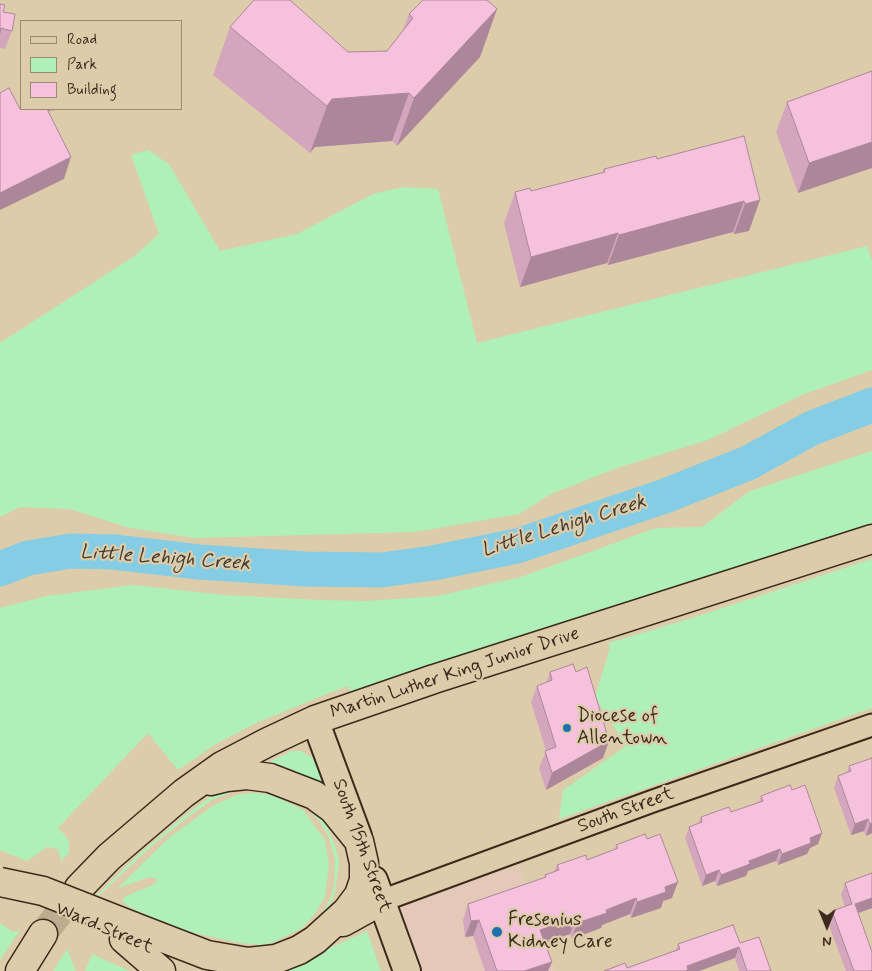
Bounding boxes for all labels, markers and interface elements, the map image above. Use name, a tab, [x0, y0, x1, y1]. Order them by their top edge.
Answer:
legend	[20, 20, 182, 110]
text: Road	[67, 30, 97, 50]
text: Park	[67, 55, 97, 75]
text: Building	[67, 80, 117, 100]
water label: Little Lehigh Creek	[479, 491, 649, 563]
water label: Little Lehigh Creek	[79, 541, 251, 577]
street label: Martin Luther King Junior Drive	[328, 623, 582, 725]
place label: Diocese of Allentown	[577, 706, 667, 750]
marker: Diocese of Allentown	[561, 722, 573, 734]
street label: South 15th Street	[326, 776, 396, 916]
street label: South Street	[575, 783, 677, 839]
street label: Ward Street	[52, 898, 156, 960]
north arrow	[802, 901, 852, 951]
place label: Fresenius Kidney Care	[508, 910, 613, 954]
marker: Fresenius Kidney Care	[490, 925, 504, 939]
text: N	[822, 932, 832, 950]

